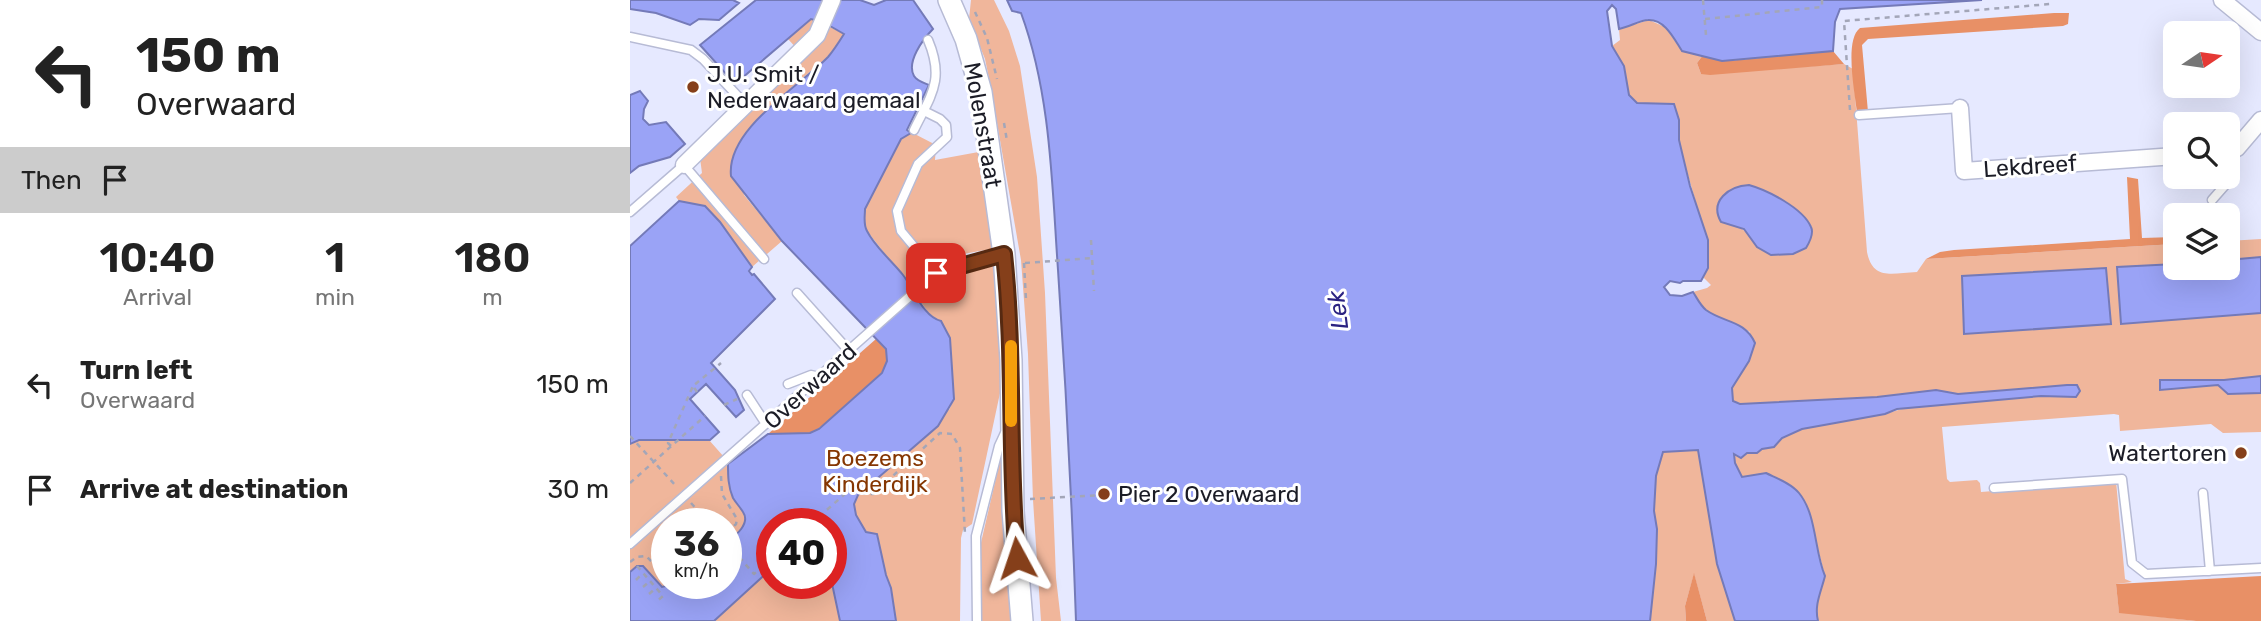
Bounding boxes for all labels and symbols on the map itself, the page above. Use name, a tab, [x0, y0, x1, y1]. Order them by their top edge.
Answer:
north arrow	[2163, 21, 2240, 98]
place label: J.U. Smit / Nederwaard gemaal	[707, 60, 921, 114]
street label: Molenstraat	[958, 60, 1008, 190]
marker: J.U. Smit / Nederwaard gemaal	[685, 79, 701, 95]
street label: Lekdreef	[1982, 149, 2078, 183]
pin	[906, 243, 966, 303]
water label: Lek	[1322, 288, 1354, 331]
street label: Overwaard	[758, 337, 862, 435]
place label: Watertoren	[2108, 439, 2227, 467]
park label: Boezems Kinderdijk	[822, 444, 928, 498]
marker: Watertoren	[2233, 445, 2249, 461]
place label: Pier 2 Overwaard	[1118, 480, 1299, 508]
marker: Pier 2 Overwaard	[1096, 486, 1112, 502]
speed limit sign: 40	[756, 508, 847, 599]
position arrow	[980, 521, 1054, 595]

